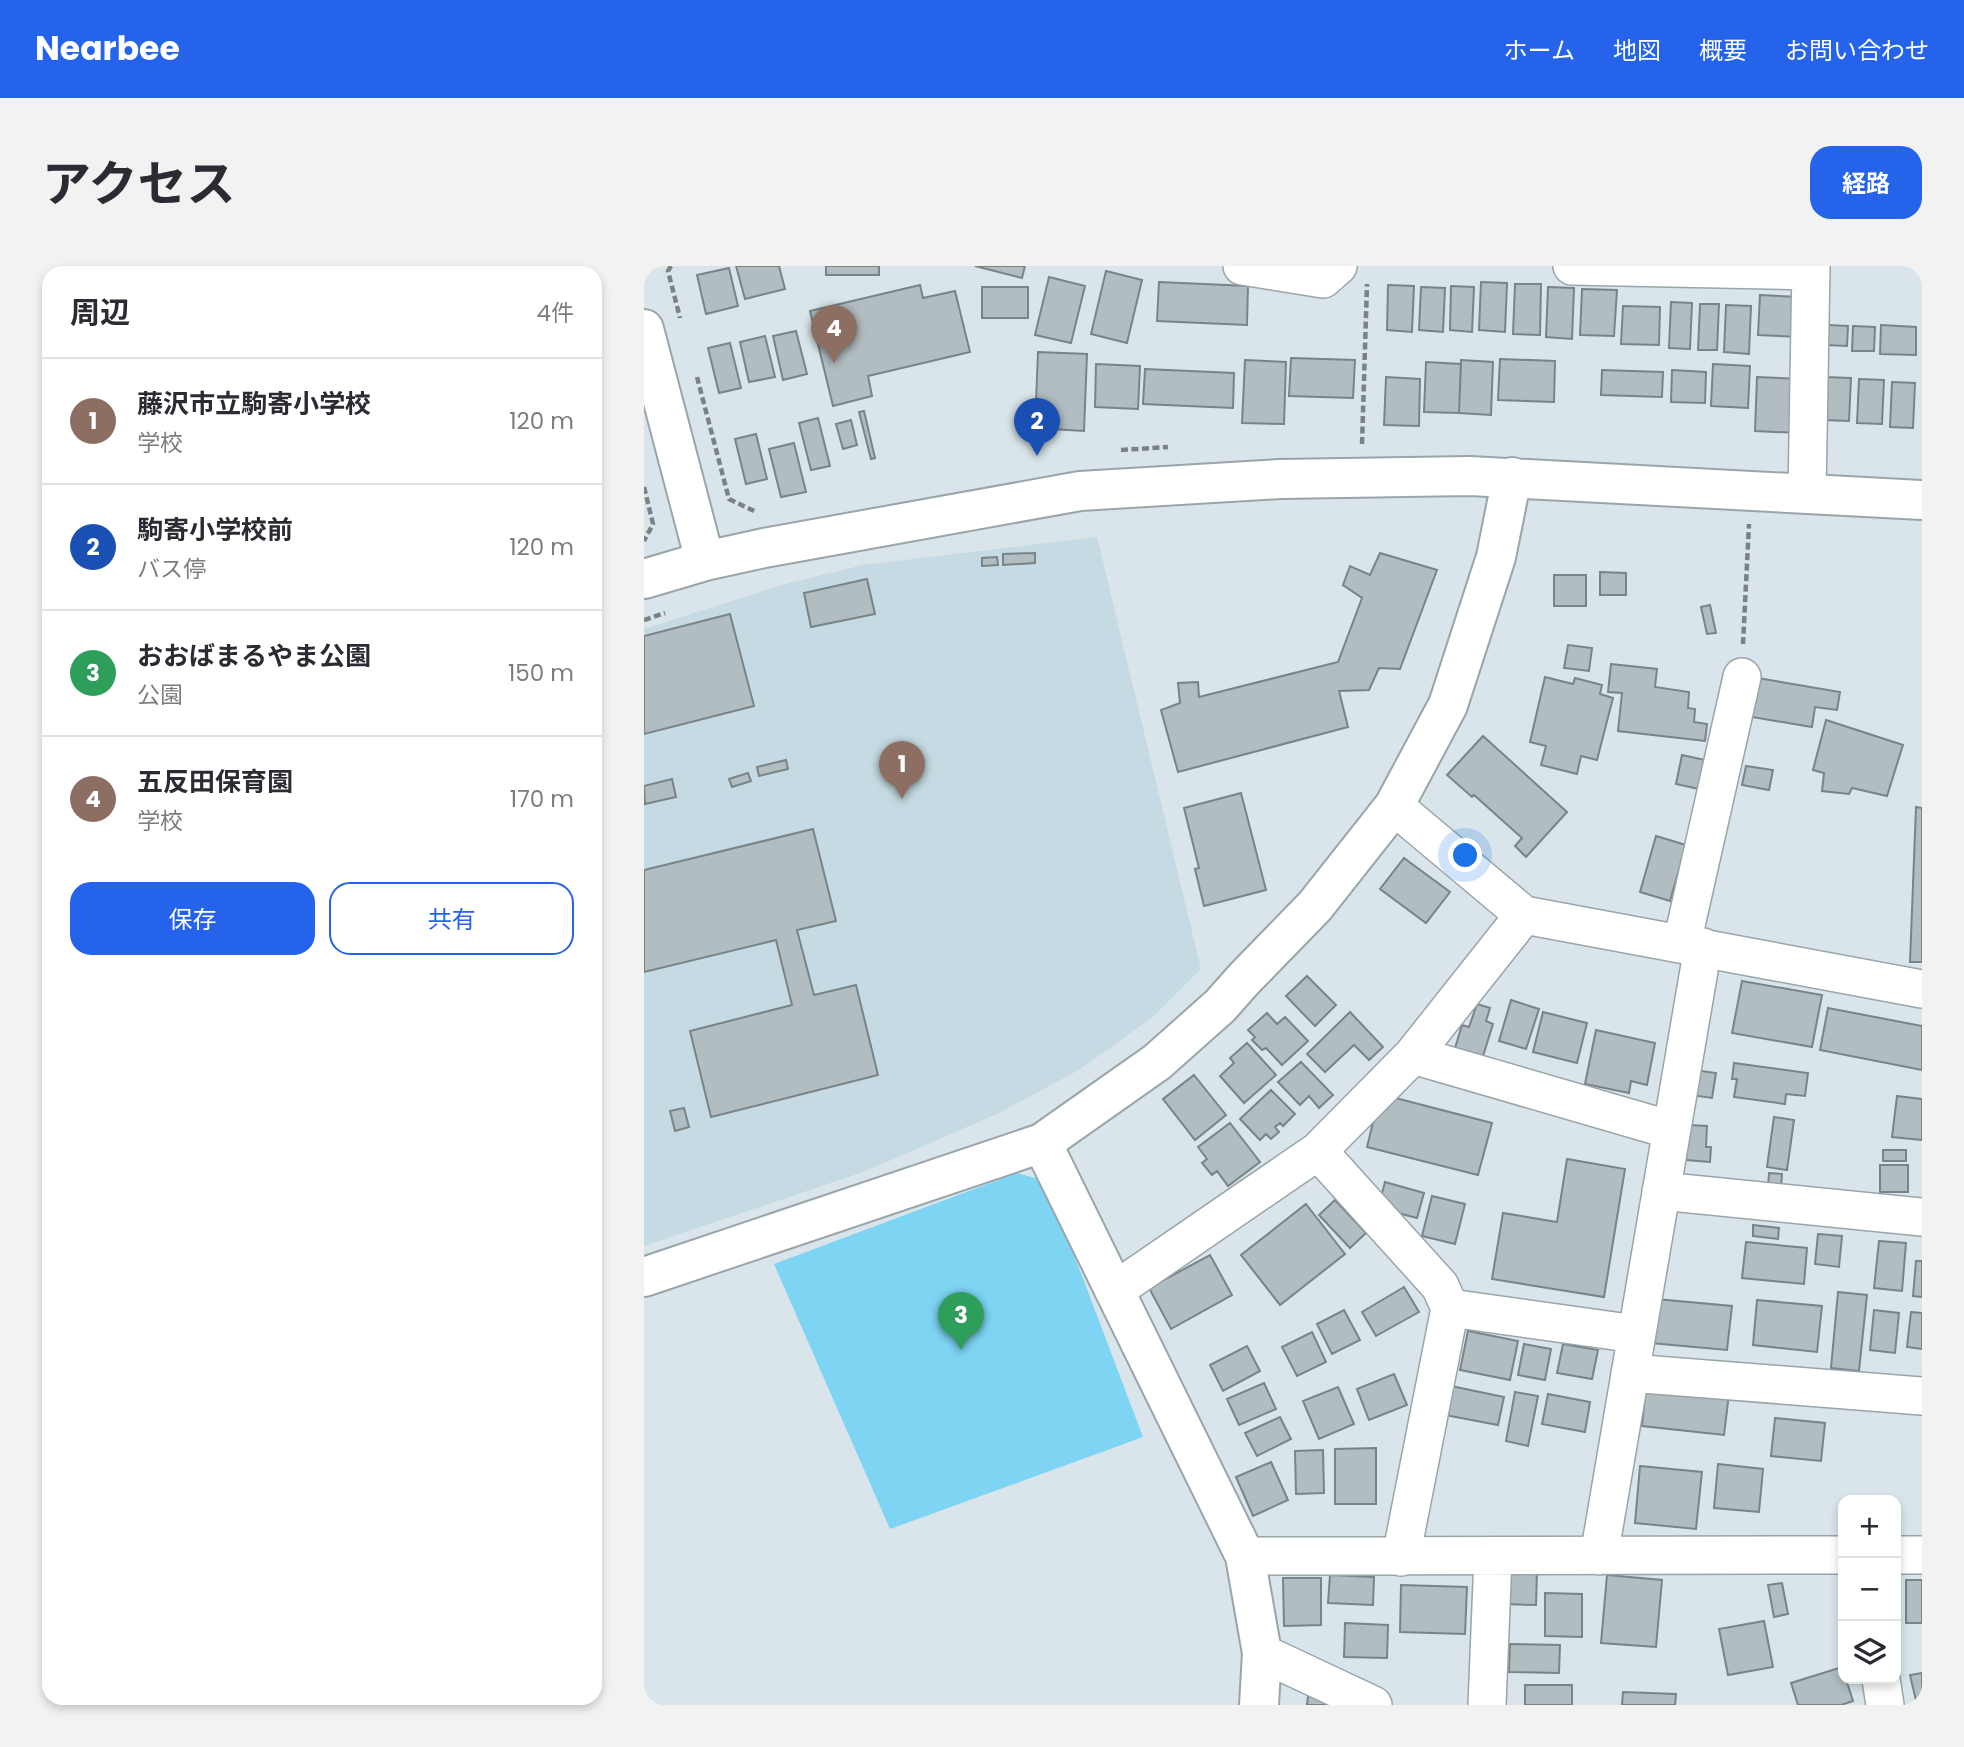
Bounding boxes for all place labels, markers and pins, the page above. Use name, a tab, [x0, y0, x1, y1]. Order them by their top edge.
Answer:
pin: 4	[811, 305, 857, 363]
pin: 2	[1014, 398, 1060, 456]
pin: 1	[879, 741, 925, 799]
pin: 3	[938, 1292, 984, 1350]

